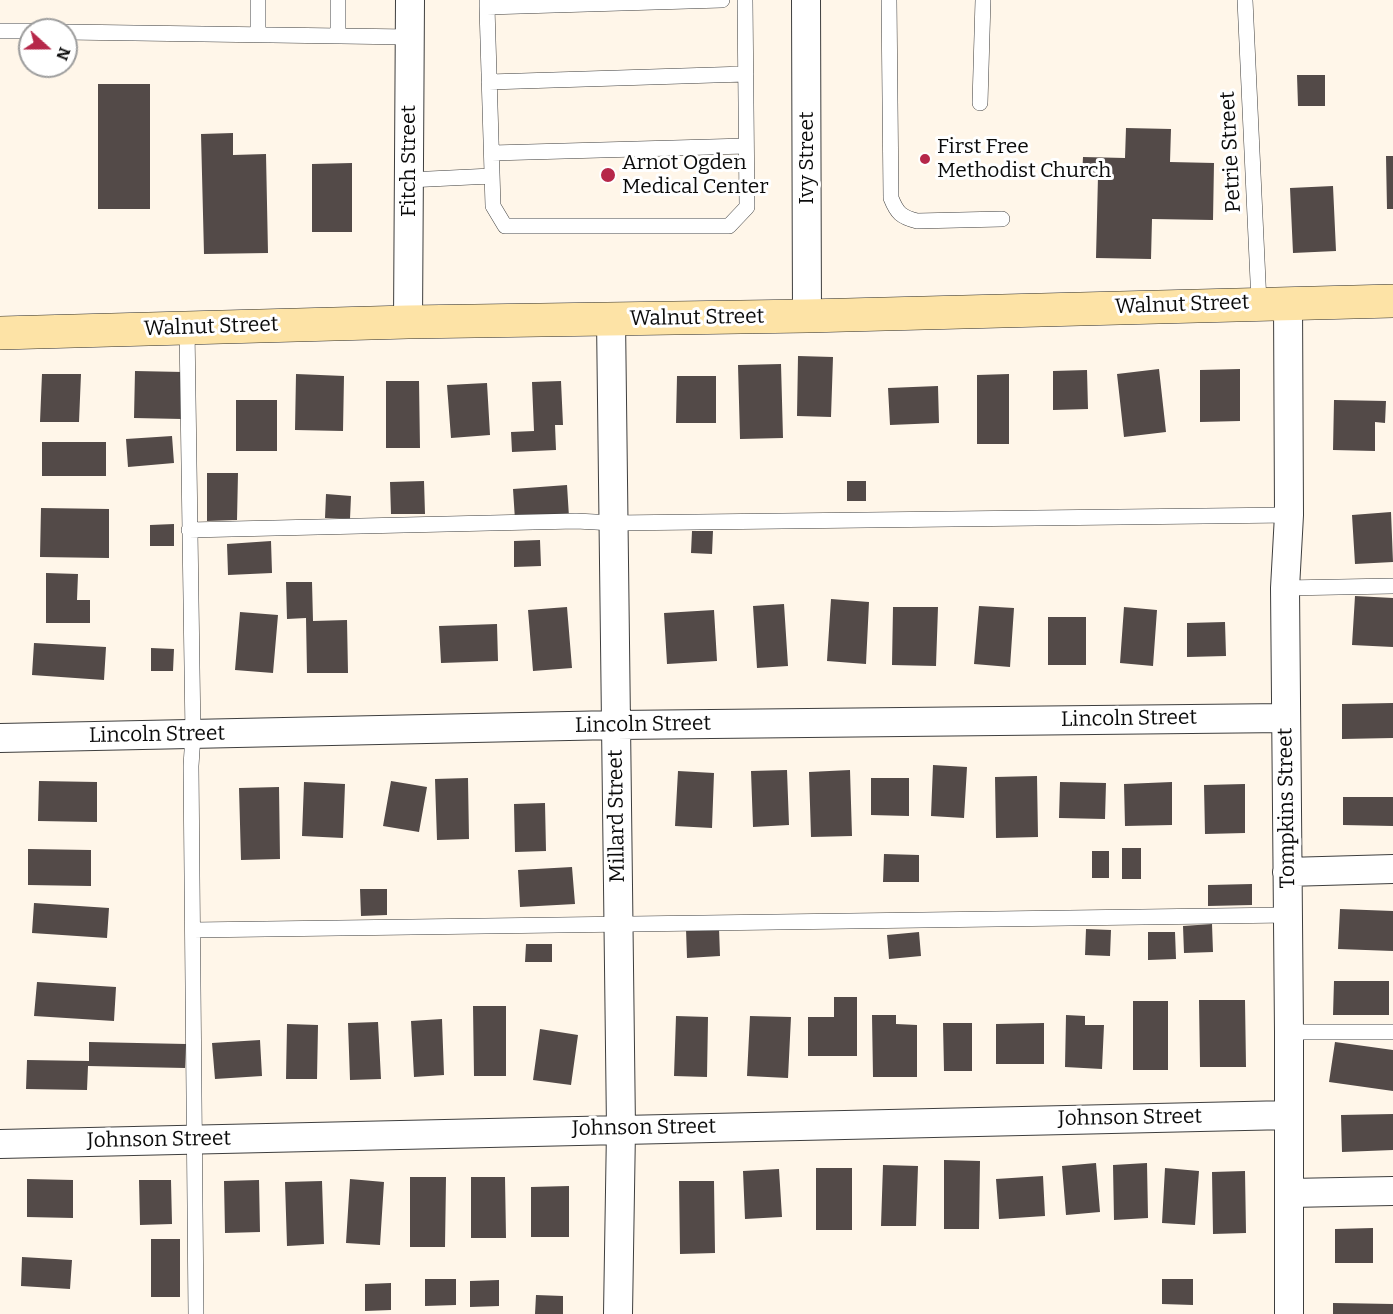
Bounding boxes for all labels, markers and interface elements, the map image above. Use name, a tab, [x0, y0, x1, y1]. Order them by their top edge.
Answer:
north arrow	[18, 18, 78, 78]
text: N	[52, 45, 74, 63]
street label: Petrie Street	[1215, 91, 1247, 213]
street label: Fitch Street	[396, 105, 422, 217]
street label: Ivy Street	[794, 111, 820, 205]
place label: First Free Methodist Church	[937, 134, 1111, 184]
place label: Arnot Ogden Medical Center	[622, 150, 769, 200]
marker: First Free Methodist Church	[918, 152, 932, 166]
marker: Arnot Ogden Medical Center	[599, 166, 617, 184]
street label: Walnut Street	[1114, 290, 1250, 320]
street label: Walnut Street	[629, 304, 765, 332]
street label: Walnut Street	[143, 312, 279, 342]
street label: Lincoln Street	[1061, 705, 1197, 733]
street label: Lincoln Street	[575, 711, 711, 739]
street label: Lincoln Street	[89, 721, 225, 749]
street label: Tompkins Street	[1273, 728, 1301, 888]
street label: Millard Street	[603, 749, 631, 883]
street label: Johnson Street	[1058, 1104, 1202, 1132]
street label: Johnson Street	[572, 1114, 716, 1142]
street label: Johnson Street	[87, 1126, 231, 1154]

